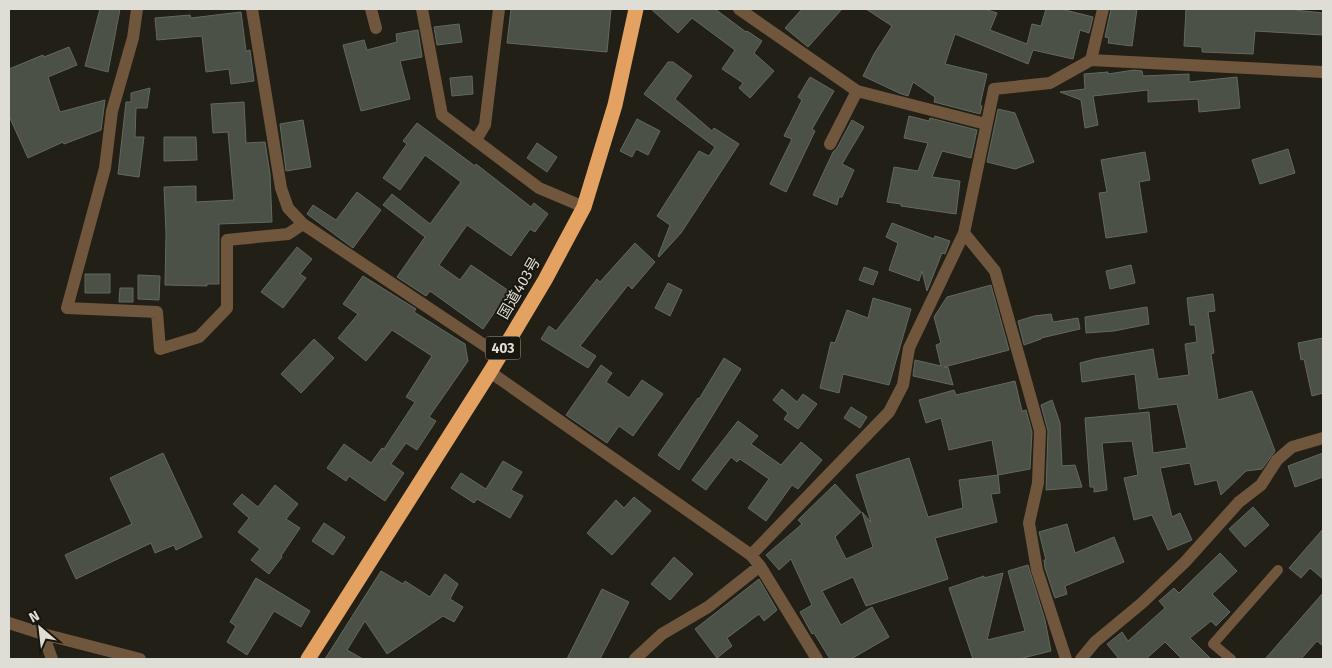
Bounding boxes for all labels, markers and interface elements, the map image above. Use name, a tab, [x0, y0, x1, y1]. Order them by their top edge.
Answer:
street label: 国道403号	[494, 254, 544, 322]
road number: 403	[486, 336, 520, 359]
north arrow	[15, 603, 65, 653]
text: N	[26, 607, 42, 627]

